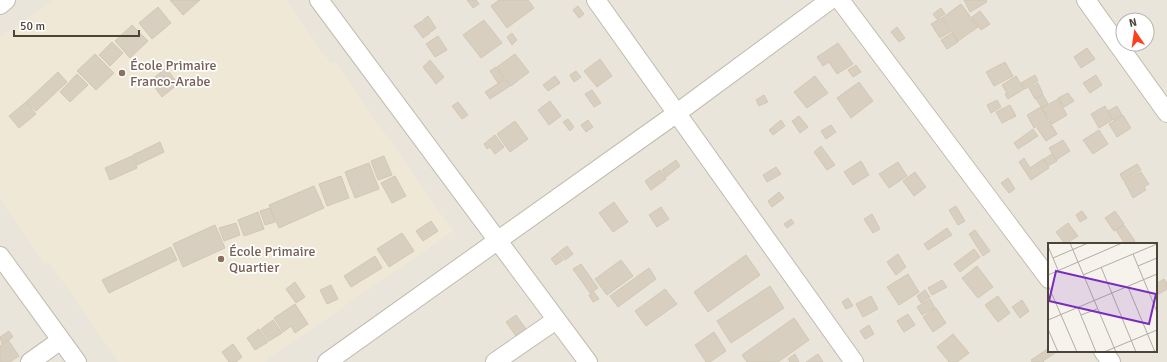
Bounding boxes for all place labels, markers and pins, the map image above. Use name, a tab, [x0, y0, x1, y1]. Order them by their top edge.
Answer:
place label: École Primaire Franco-Arabe	[130, 57, 217, 90]
marker: École Primaire Franco-Arabe	[117, 68, 127, 78]
place label: École Primaire Quartier	[229, 243, 316, 276]
marker: École Primaire Quartier	[216, 254, 226, 264]

